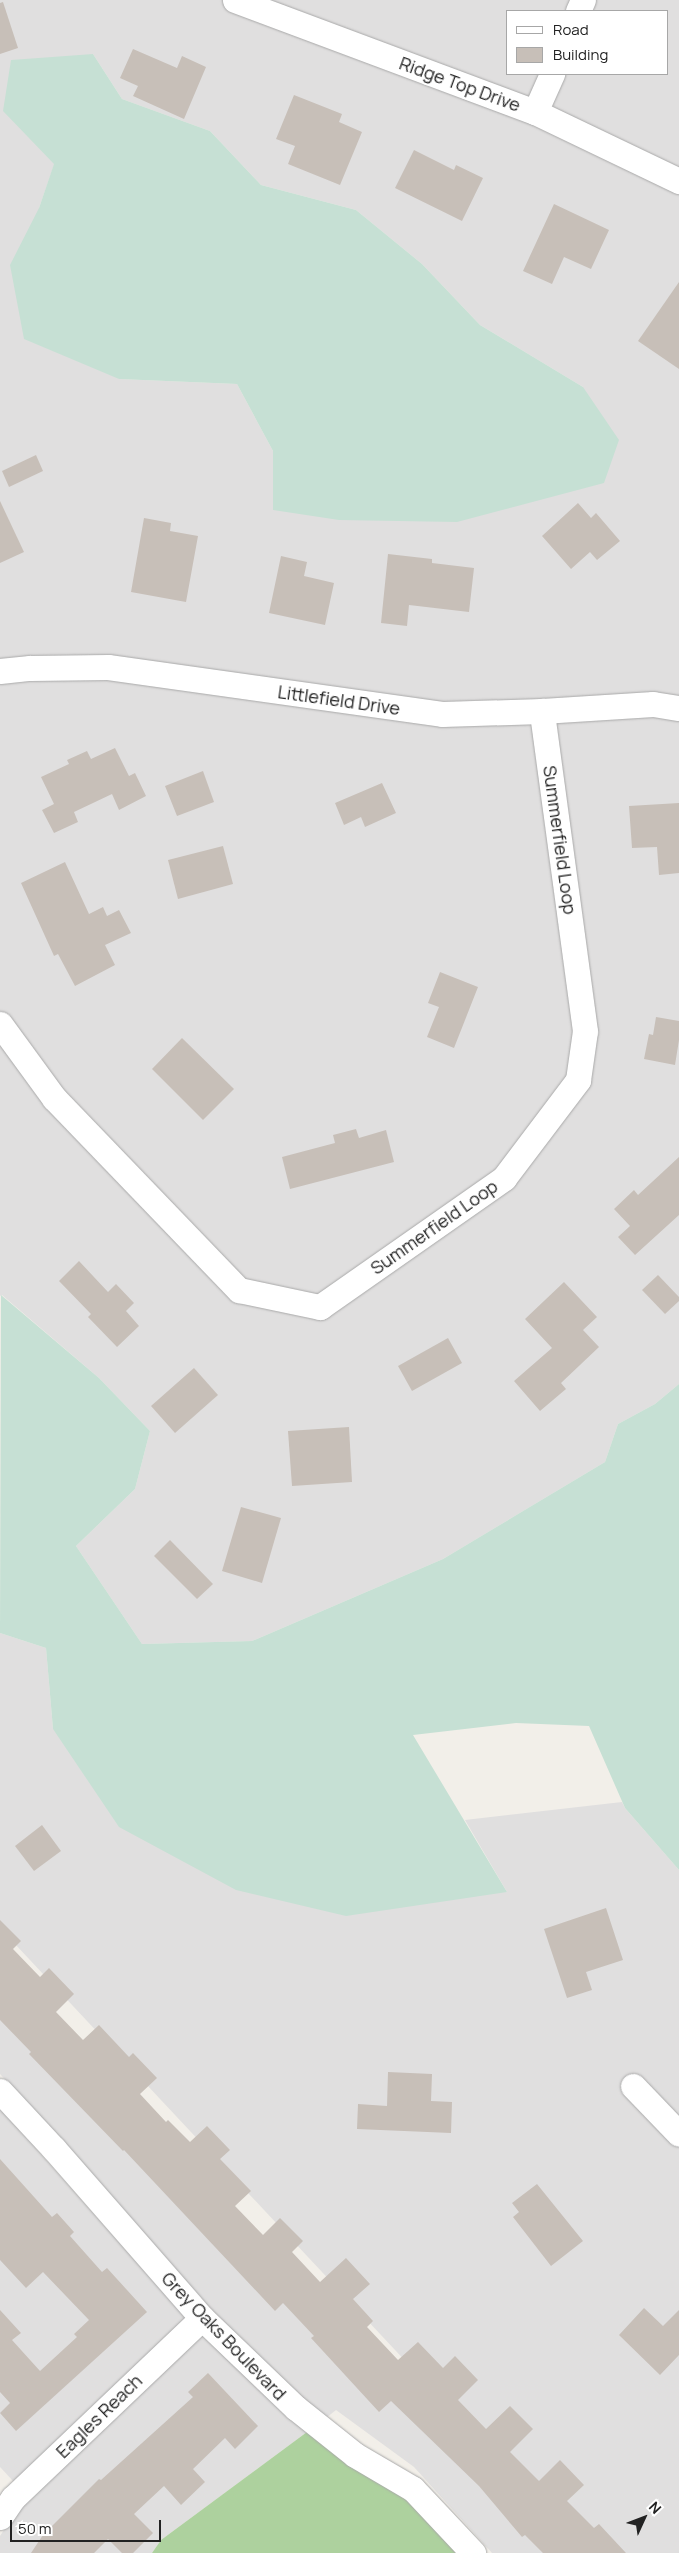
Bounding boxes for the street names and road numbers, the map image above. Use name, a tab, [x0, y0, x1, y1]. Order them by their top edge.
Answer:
street label: Ridge Top Drive	[397, 52, 523, 116]
street label: Littlefield Drive	[276, 681, 402, 719]
street label: Summerfield Loop	[539, 764, 581, 916]
street label: Summerfield Loop	[366, 1175, 502, 1279]
street label: Grey Oaks Boulevard	[157, 2268, 291, 2404]
street label: Eagles Reach	[52, 2370, 146, 2462]

